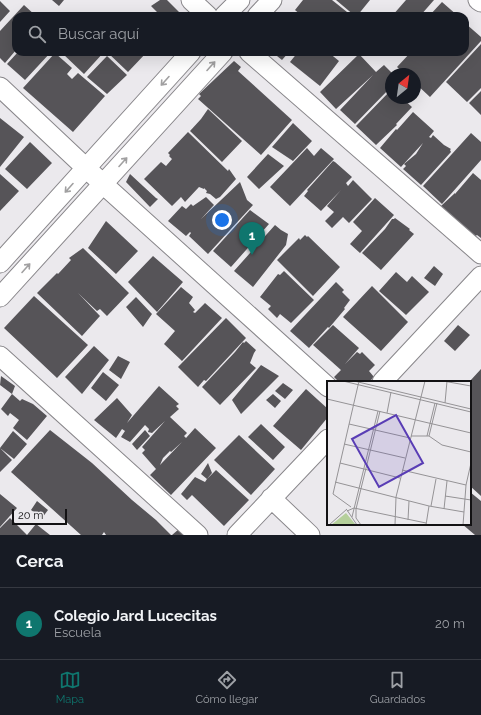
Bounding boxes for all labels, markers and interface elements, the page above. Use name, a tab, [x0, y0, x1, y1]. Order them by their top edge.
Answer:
search box	[12, 12, 469, 56]
icon: search	[26, 23, 48, 45]
text: Buscar aquí	[58, 25, 139, 43]
one-way arrow	[206, 61, 215, 71]
north arrow	[385, 68, 421, 104]
one-way arrow	[161, 76, 170, 86]
one-way arrow	[119, 157, 128, 167]
one-way arrow	[64, 183, 73, 193]
your location	[212, 210, 232, 230]
pin: 1	[239, 222, 265, 255]
one-way arrow	[22, 263, 31, 274]
inset map	[327, 381, 471, 525]
scale bar	[12, 507, 67, 526]
text: 20 m	[18, 509, 43, 522]
text: Cerca	[16, 551, 64, 571]
text: Colegio Jard Lucecitas	[54, 607, 217, 625]
text: 1	[26, 616, 32, 631]
text: 20 m	[435, 616, 465, 631]
text: Escuela	[54, 625, 101, 640]
tab: Mapa	[56, 669, 84, 706]
tab: Cómo llegar	[196, 669, 258, 706]
tab: Guardados	[370, 669, 425, 706]

